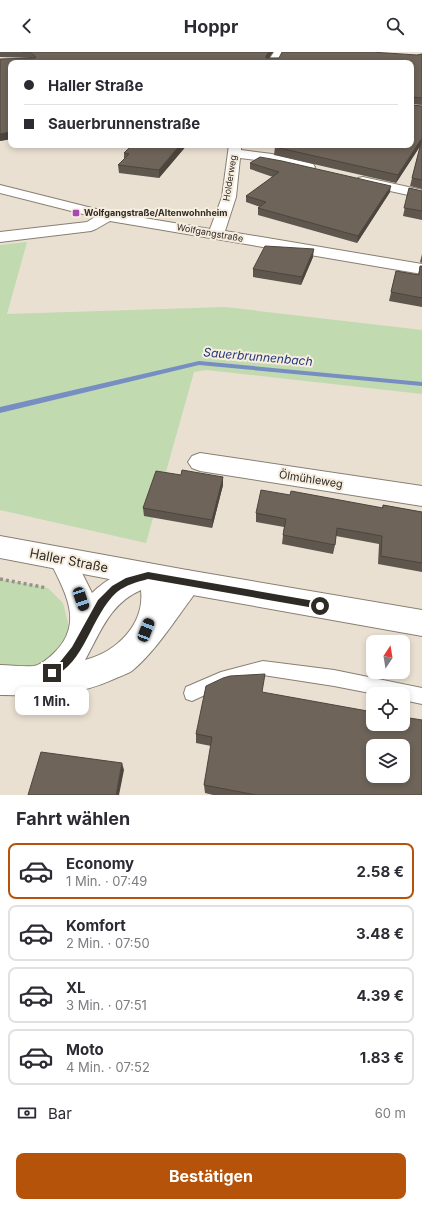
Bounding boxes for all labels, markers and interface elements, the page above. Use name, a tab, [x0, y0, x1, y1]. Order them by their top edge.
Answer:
icon: back	[16, 15, 38, 37]
icon: search	[384, 15, 406, 37]
text: Hoppr	[184, 16, 238, 37]
text: Haller Straße	[48, 76, 143, 95]
text: Sauerbrunnenstraße	[48, 114, 200, 133]
street label: Holderweg	[220, 154, 239, 202]
place label: Wolfgangstraße/Altenwohnheim	[84, 207, 227, 218]
marker: Wolfgangstraße/Altenwohnheim	[71, 208, 81, 218]
street label: Wolfgangstraße	[176, 221, 244, 244]
water label: Sauerbrunnenbach	[203, 344, 313, 369]
street label: Ölmühleweg	[278, 467, 344, 491]
street label: Haller Straße	[28, 545, 110, 575]
car	[71, 586, 91, 612]
route start	[311, 597, 329, 615]
car	[136, 617, 156, 643]
north arrow	[366, 635, 410, 679]
map controls	[366, 635, 410, 783]
route end	[43, 664, 61, 682]
callout: 1 Min.	[15, 687, 89, 715]
button: locate	[366, 687, 410, 731]
text: 1 Min.	[34, 693, 70, 709]
button: layers	[366, 739, 410, 783]
text: Fahrt wählen	[16, 808, 130, 829]
icon: car	[18, 853, 54, 889]
text: Economy	[66, 854, 134, 873]
text: 2.58 €	[356, 862, 404, 881]
text: 1 Min. · 07:49	[66, 873, 147, 889]
icon: car	[18, 915, 54, 951]
text: Komfort	[66, 916, 126, 935]
text: 3.48 €	[356, 924, 404, 943]
text: 2 Min. · 07:50	[66, 935, 150, 951]
icon: car	[18, 977, 54, 1013]
text: XL	[66, 978, 86, 997]
text: 4.39 €	[356, 986, 404, 1005]
text: 3 Min. · 07:51	[66, 997, 147, 1013]
icon: car	[18, 1039, 54, 1075]
text: Moto	[66, 1040, 104, 1059]
text: 1.83 €	[360, 1048, 404, 1067]
text: 4 Min. · 07:52	[66, 1059, 150, 1075]
icon: cash	[16, 1102, 38, 1124]
text: Bar	[48, 1104, 72, 1123]
text: 60 m	[375, 1105, 406, 1121]
button: Bestätigen	[16, 1153, 406, 1199]

